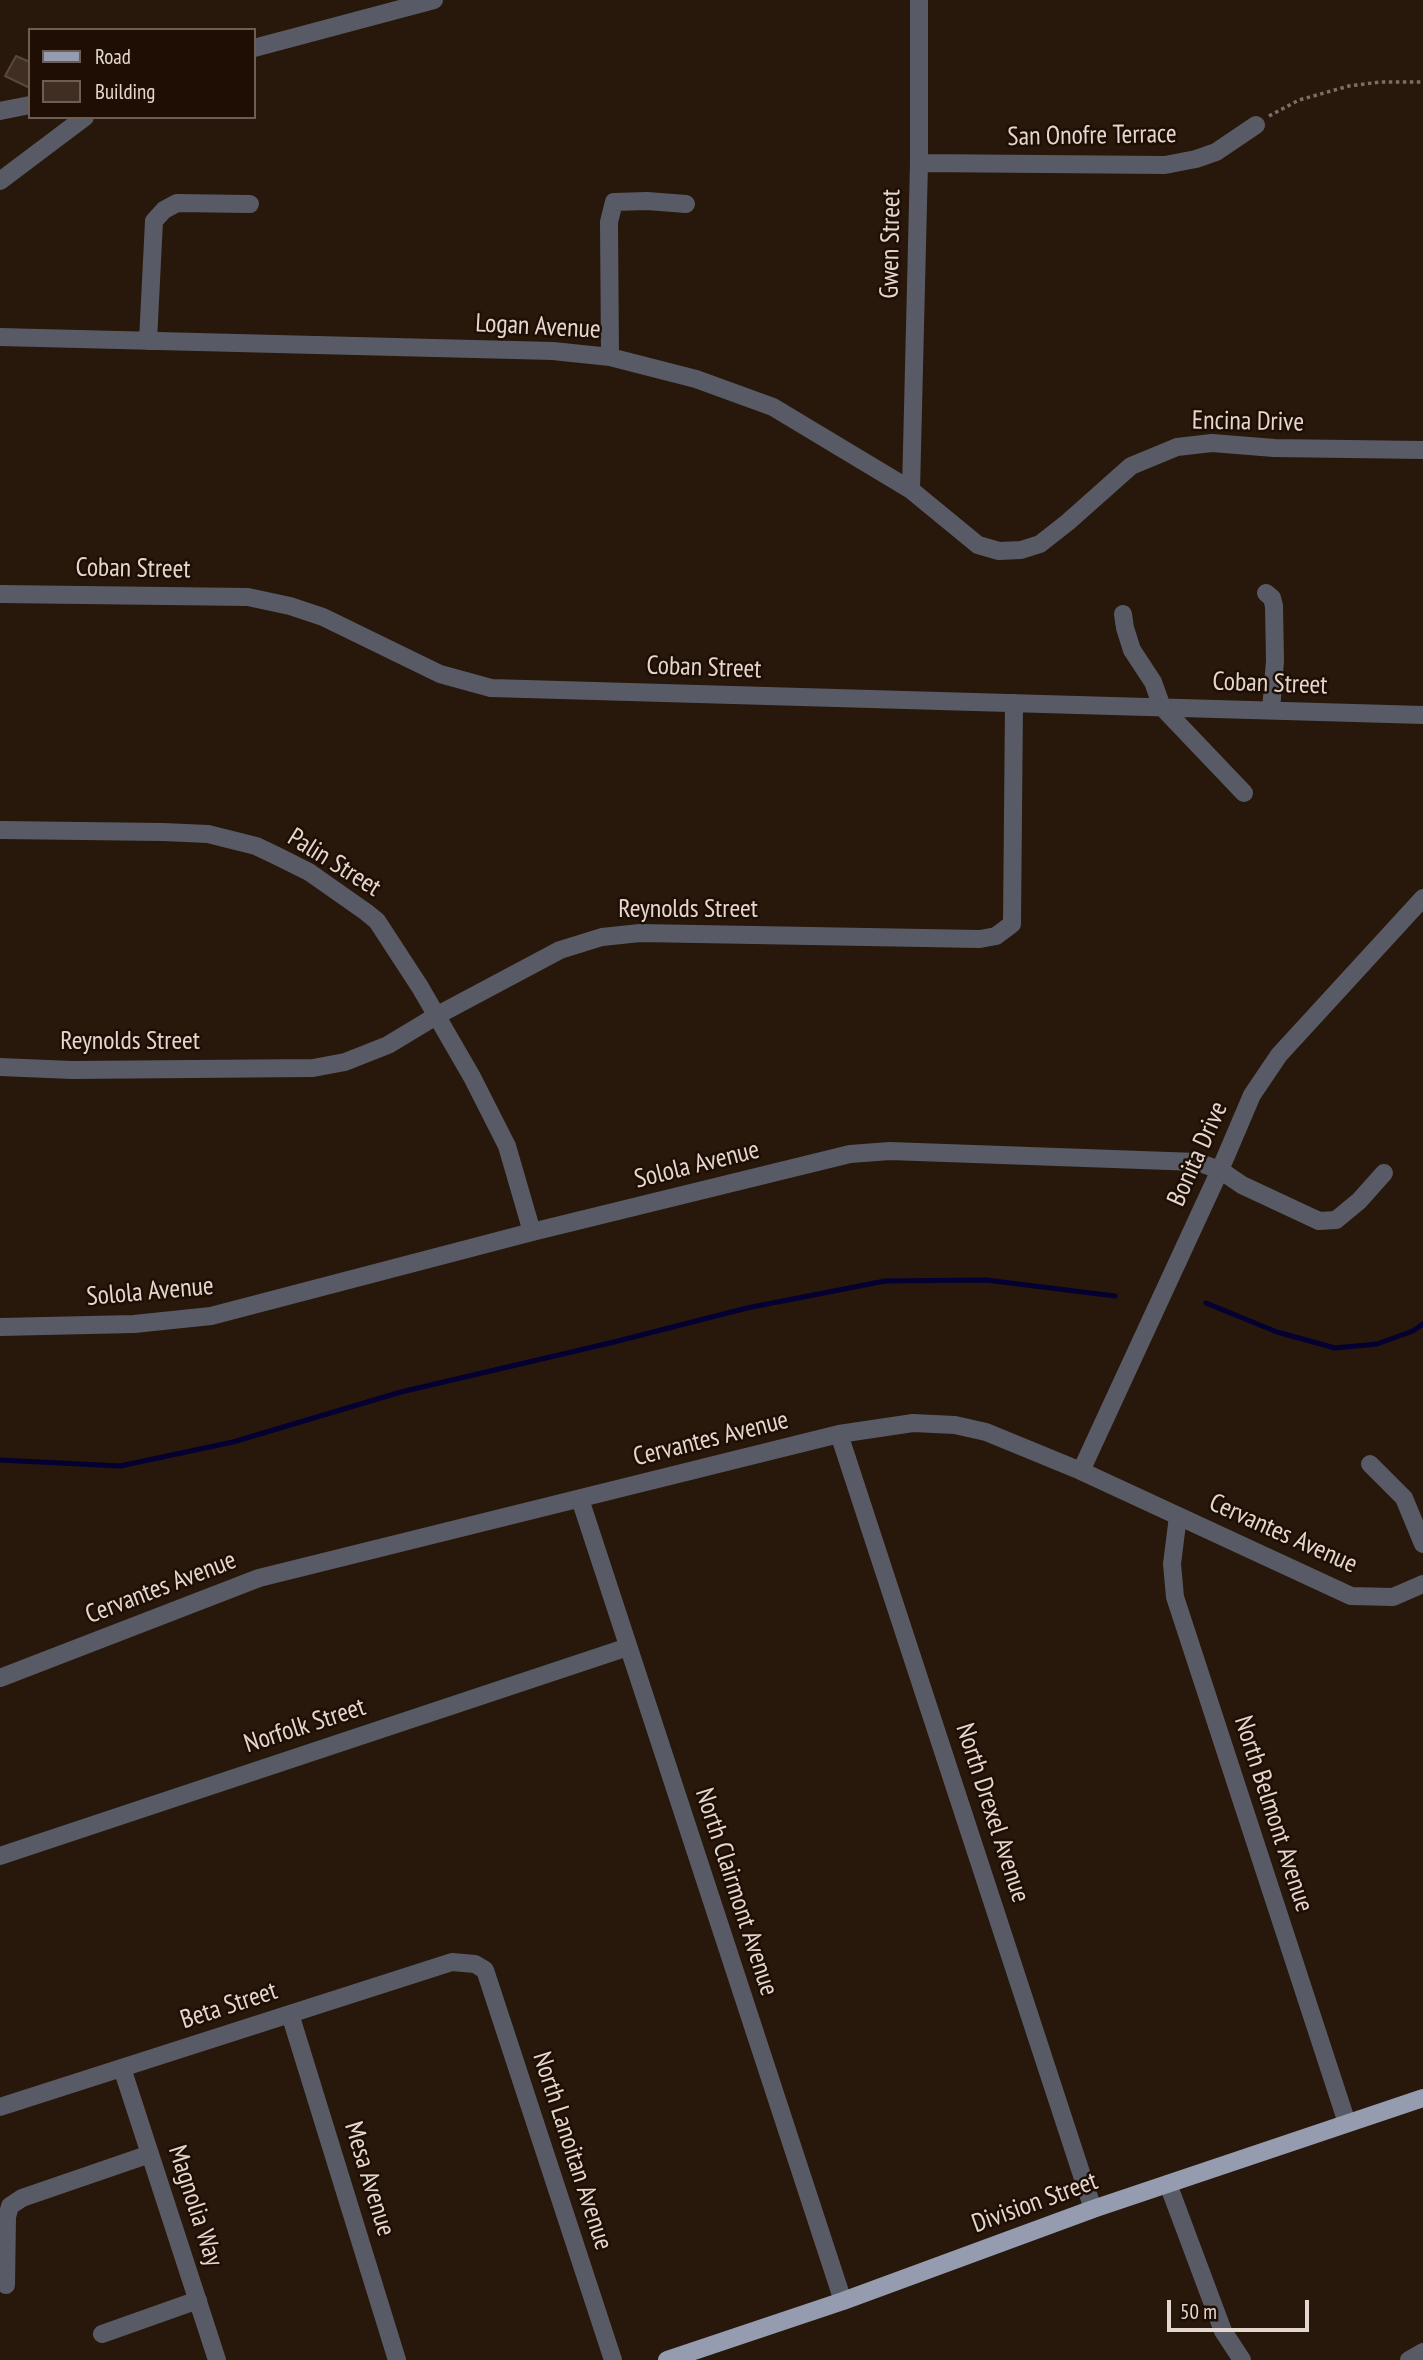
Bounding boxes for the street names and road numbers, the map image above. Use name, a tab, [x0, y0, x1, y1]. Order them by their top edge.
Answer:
street label: San Onofre Terrace	[1007, 119, 1177, 153]
street label: Gwen Street	[874, 189, 908, 299]
street label: Logan Avenue	[475, 308, 601, 346]
street label: Encina Drive	[1192, 405, 1304, 439]
street label: Coban Street	[75, 552, 191, 586]
street label: Coban Street	[646, 650, 762, 686]
street label: Coban Street	[1212, 666, 1328, 702]
street label: Palin Street	[282, 822, 386, 904]
street label: Reynolds Street	[618, 894, 758, 926]
street label: Reynolds Street	[60, 1026, 200, 1058]
street label: Bonita Drive	[1161, 1097, 1235, 1211]
street label: Solola Avenue	[631, 1134, 763, 1196]
street label: Solola Avenue	[85, 1271, 215, 1313]
street label: Cervantes Avenue	[630, 1405, 792, 1473]
street label: Cervantes Avenue	[1204, 1487, 1362, 1581]
street label: Cervantes Avenue	[81, 1545, 241, 1631]
street label: Norfolk Street	[240, 1692, 370, 1760]
street label: North Belmont Avenue	[1227, 1712, 1319, 1916]
street label: North Drexel Avenue	[948, 1720, 1036, 1906]
street label: North Clairmont Avenue	[688, 1784, 784, 2000]
street label: Beta Street	[177, 1976, 281, 2036]
street label: North Lanoitan Avenue	[525, 2048, 619, 2254]
street label: Mesa Avenue	[337, 2118, 401, 2240]
street label: Magnolia Way	[161, 2142, 229, 2270]
street label: Division Street	[968, 2166, 1102, 2240]

